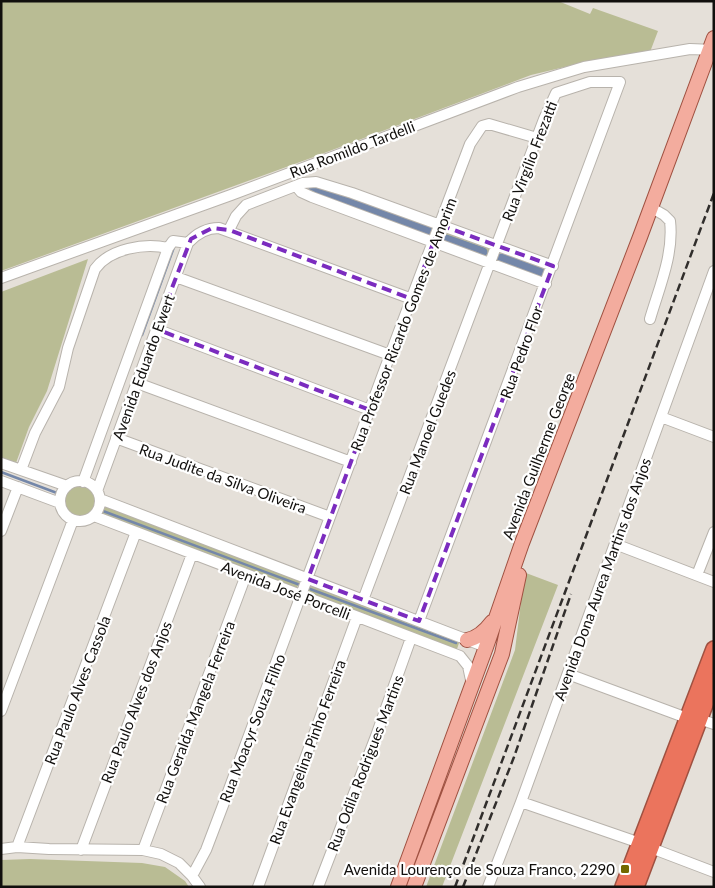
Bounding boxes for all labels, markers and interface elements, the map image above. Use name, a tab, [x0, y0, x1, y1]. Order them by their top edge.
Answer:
street label: Rua Virgílio Frezatti	[498, 98, 560, 224]
street label: Rua Romildo Tardelli	[287, 117, 417, 181]
street label: Rua Professor Ricardo Gomes de Amorim	[346, 195, 460, 453]
street label: Avenida Eduardo Ewert	[108, 291, 178, 442]
street label: Rua Pedro Flor	[496, 303, 546, 401]
street label: Rua Manoel Guedes	[395, 367, 459, 497]
street label: Avenida Guilherme George	[498, 370, 578, 542]
street label: Rua Judite da Silva Oliveira	[137, 439, 309, 517]
street label: Avenida Dona Aurea Martins dos Anjos	[550, 455, 654, 703]
street label: Avenida José Porcelli	[219, 557, 353, 623]
street label: Rua Paulo Alves Cassola	[40, 613, 114, 767]
street label: Rua Paulo Alves dos Anjos	[97, 618, 175, 786]
street label: Rua Geralda Mangela Ferreira	[152, 618, 238, 806]
street label: Rua Moacyr Souza Filho	[215, 651, 289, 805]
street label: Rua Evangelina Pinho Ferreira	[265, 657, 349, 847]
street label: Rua Odila Rodrigues Martins	[323, 672, 407, 854]
place label: Avenida Lourenço de Souza Franco, 2290	[344, 860, 615, 878]
marker: Avenida Lourenço de Souza Franco, 2290	[619, 863, 631, 875]

